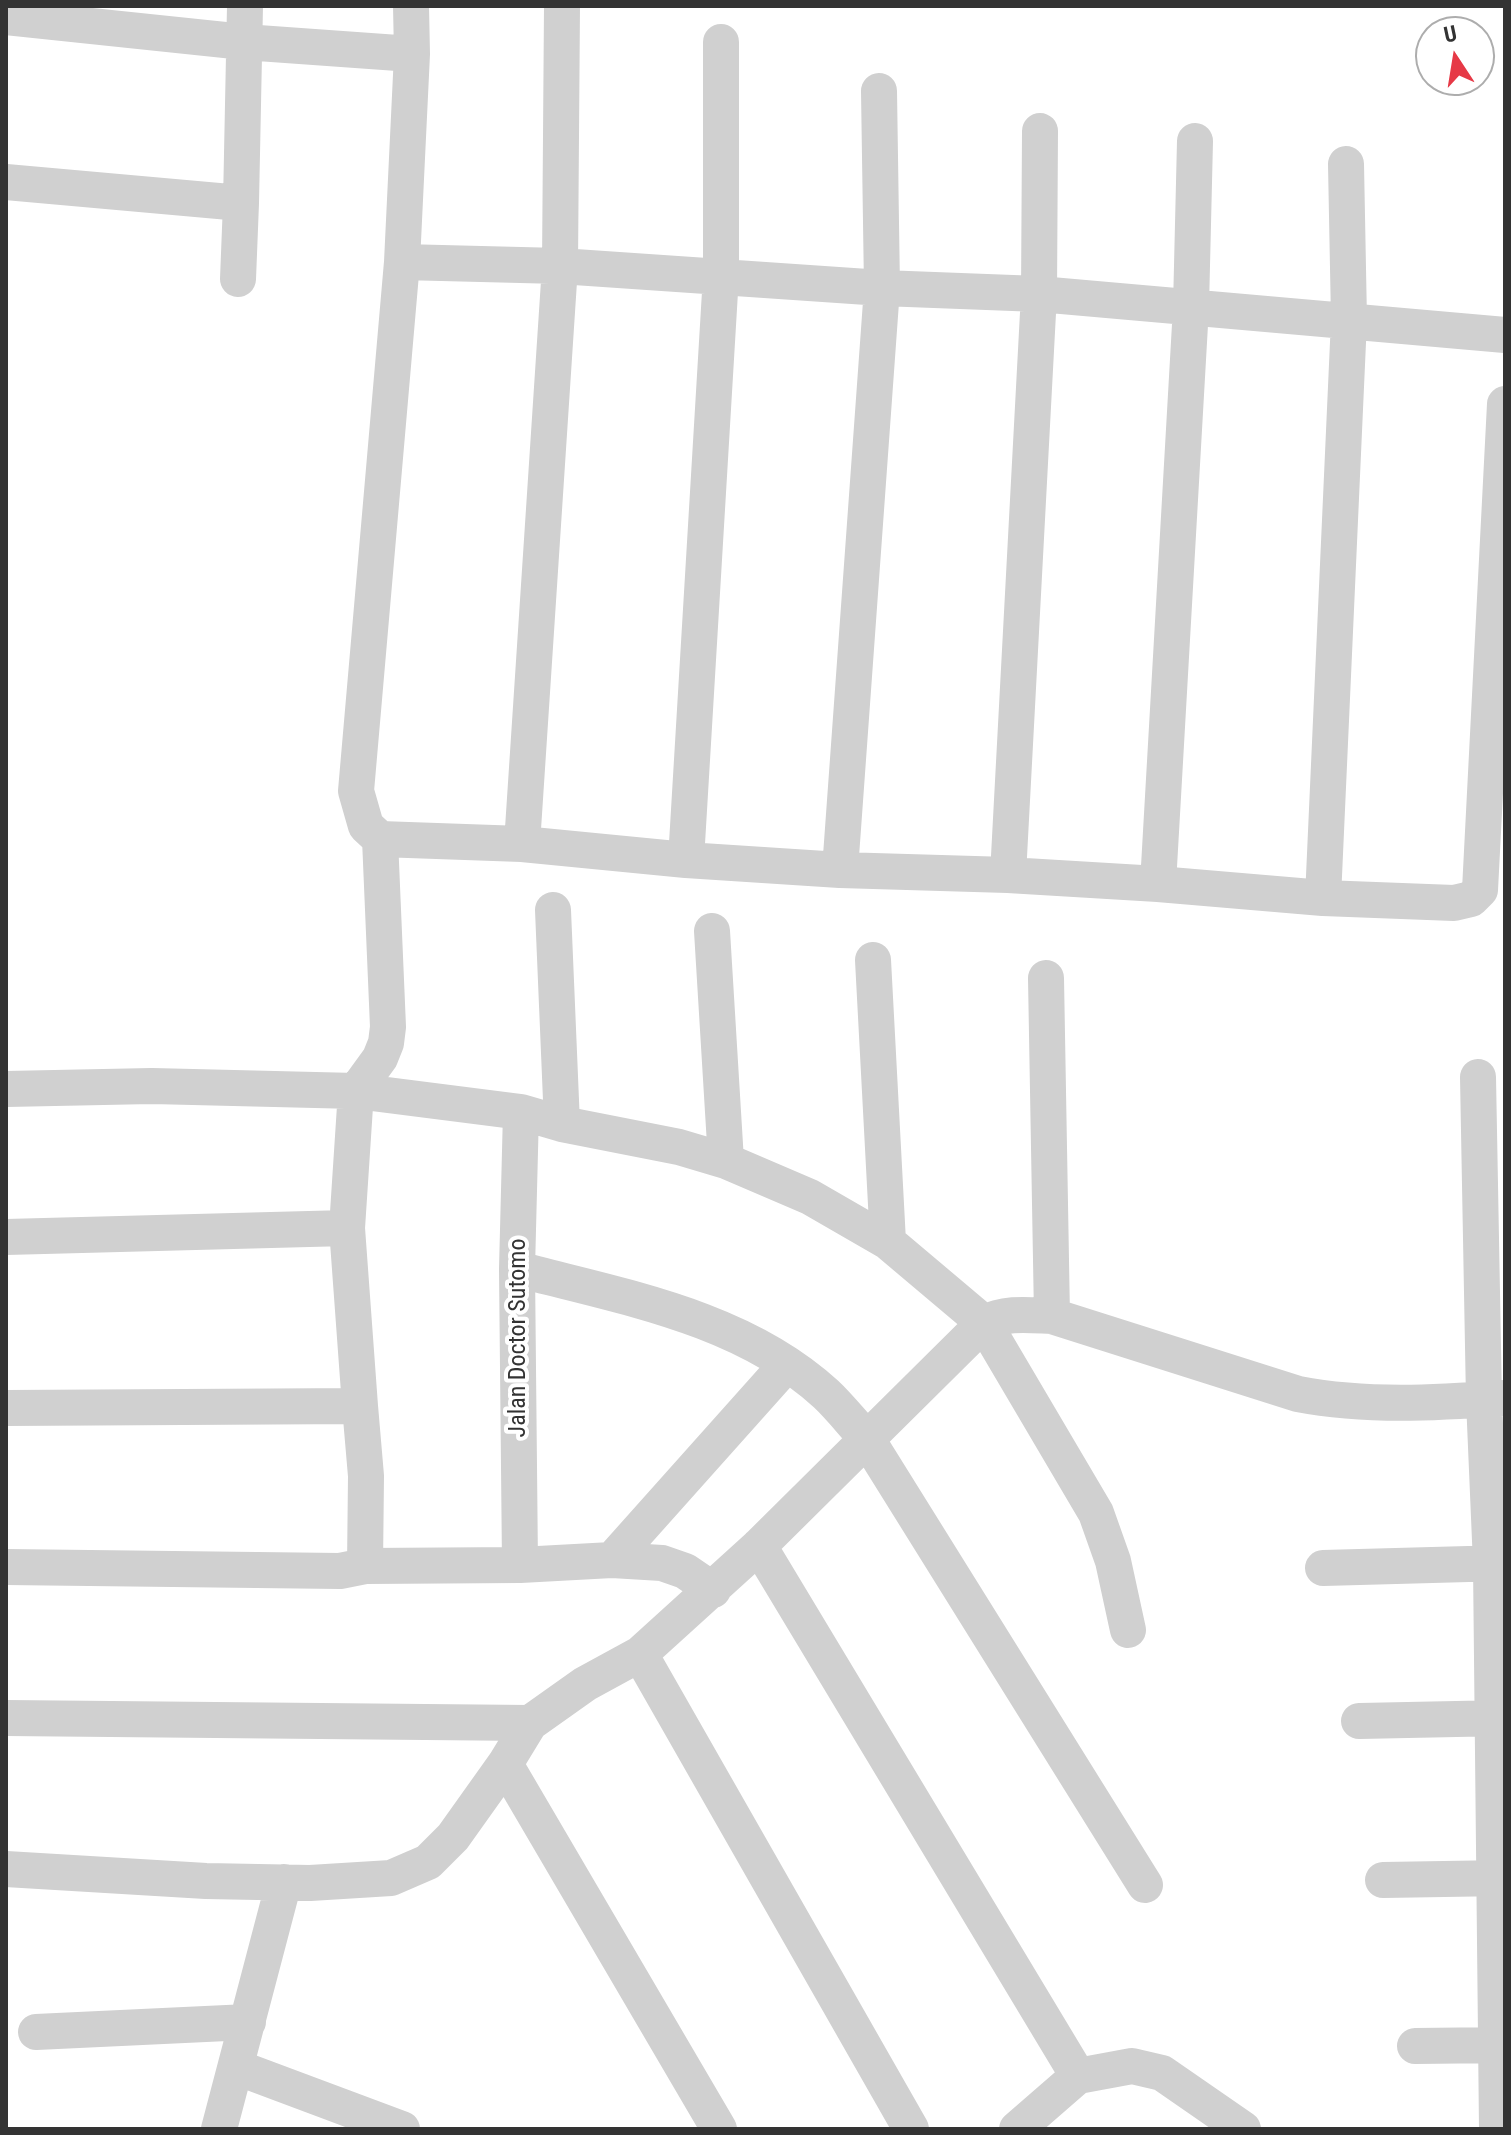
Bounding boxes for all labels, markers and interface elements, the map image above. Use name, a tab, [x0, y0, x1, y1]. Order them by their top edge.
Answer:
north arrow	[1415, 16, 1495, 96]
text: U	[1442, 20, 1459, 48]
street label: Jalan Doctor Sutomo	[505, 1239, 533, 1437]

